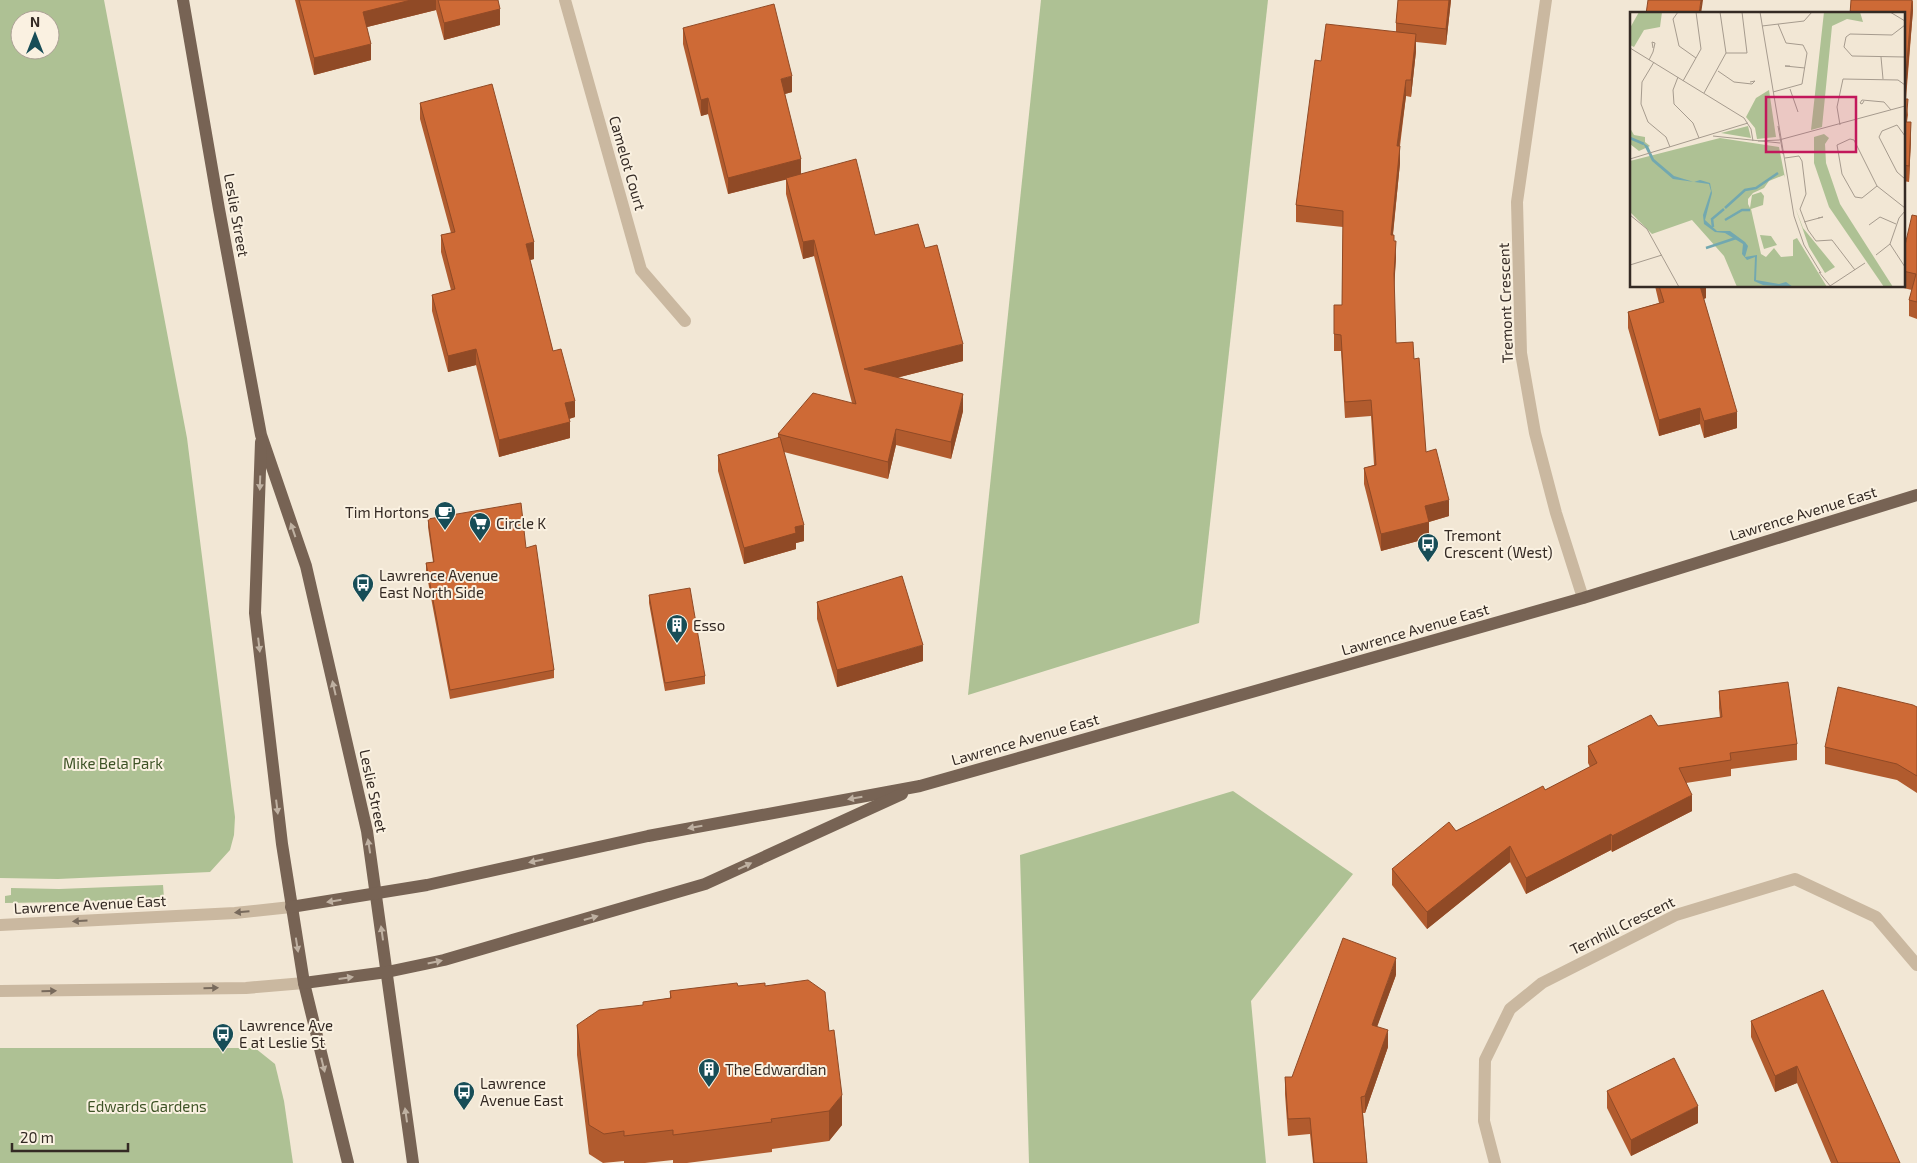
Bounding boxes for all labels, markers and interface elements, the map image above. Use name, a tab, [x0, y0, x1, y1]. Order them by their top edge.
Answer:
north arrow	[10, 10, 60, 60]
inset map	[1630, 12, 1904, 288]
text: N	[30, 13, 40, 30]
street label: Camelot Court	[606, 114, 650, 213]
street label: Leslie Street	[221, 172, 253, 259]
street label: Tremont Crescent	[1494, 242, 1516, 363]
one-way arrow	[255, 476, 263, 492]
street label: Lawrence Avenue East	[1727, 482, 1879, 544]
cafe icon: Tim Hortons	[433, 500, 457, 531]
place label: Tim Hortons	[345, 503, 429, 521]
supermarket icon: Circle K	[468, 511, 492, 542]
place label: Circle K	[496, 514, 546, 532]
one-way arrow	[289, 523, 297, 538]
place label: Tremont Crescent (West)	[1444, 526, 1553, 561]
bus stop icon: Tremont Crescent (West)	[1416, 532, 1440, 563]
place label: Lawrence Avenue East North Side	[379, 566, 498, 601]
bus stop icon: Lawrence Avenue East North Side	[351, 572, 375, 603]
street label: Lawrence Avenue East	[1339, 599, 1491, 659]
building icon: Esso	[665, 613, 689, 644]
place label: Esso	[693, 616, 725, 634]
one-way arrow	[255, 638, 263, 654]
one-way arrow	[330, 680, 338, 695]
street label: Lawrence Avenue East	[949, 709, 1101, 769]
street label: Leslie Street	[356, 748, 392, 835]
park label: Mike Bela Park	[63, 754, 163, 772]
one-way arrow	[847, 794, 862, 802]
one-way arrow	[273, 799, 281, 815]
one-way arrow	[686, 824, 702, 832]
one-way arrow	[365, 838, 373, 854]
one-way arrow	[528, 857, 543, 865]
one-way arrow	[738, 861, 752, 869]
street label: Lawrence Avenue East	[13, 891, 167, 917]
street label: Ternhill Crescent	[1567, 892, 1677, 958]
one-way arrow	[325, 897, 341, 905]
one-way arrow	[234, 908, 250, 916]
one-way arrow	[584, 913, 599, 921]
one-way arrow	[72, 917, 88, 925]
one-way arrow	[378, 925, 386, 941]
one-way arrow	[294, 938, 302, 954]
one-way arrow	[427, 958, 443, 966]
one-way arrow	[338, 974, 354, 982]
one-way arrow	[203, 984, 219, 992]
one-way arrow	[41, 986, 57, 994]
place label: Lawrence Ave E at Leslie St	[239, 1016, 333, 1051]
bus stop icon: Lawrence Ave E at Leslie St	[211, 1022, 235, 1053]
one-way arrow	[319, 1057, 327, 1072]
building icon: The Edwardian	[697, 1057, 721, 1088]
place label: The Edwardian	[725, 1060, 827, 1078]
place label: Lawrence Avenue East	[480, 1074, 564, 1109]
bus stop icon: Lawrence Avenue East	[452, 1080, 476, 1111]
park label: Edwards Gardens	[87, 1097, 207, 1115]
one-way arrow	[402, 1106, 410, 1122]
scale bar	[12, 1120, 129, 1152]
text: 20 m	[20, 1128, 54, 1146]

